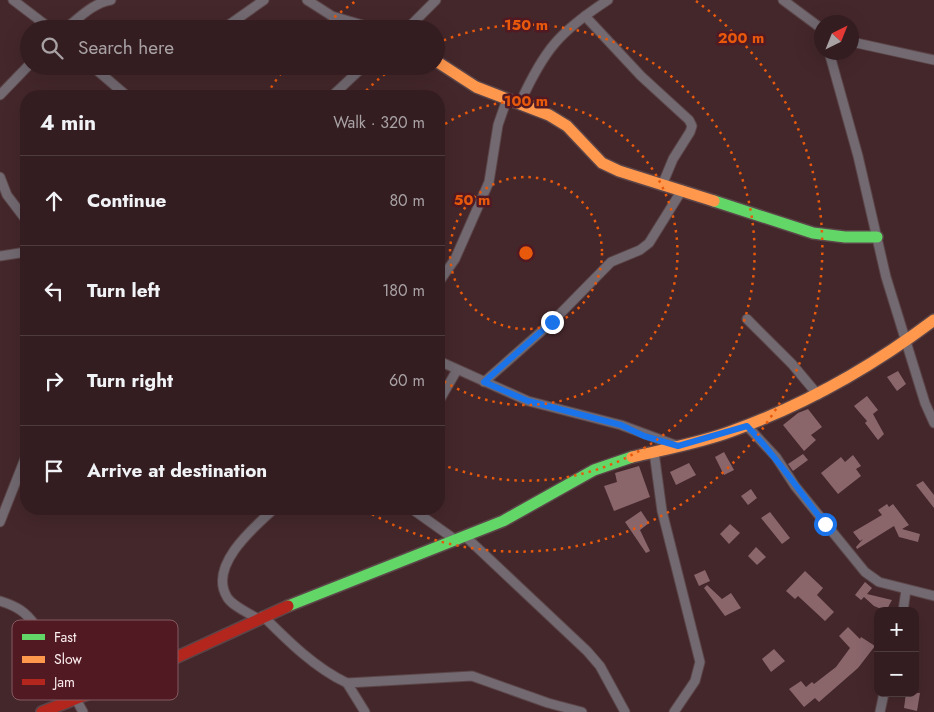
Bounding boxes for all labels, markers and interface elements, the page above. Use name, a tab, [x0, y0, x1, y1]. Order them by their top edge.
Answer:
text: 150 m	[504, 14, 548, 36]
north arrow	[814, 15, 859, 60]
search box	[20, 20, 445, 75]
text: 200 m	[718, 27, 764, 49]
icon: search	[38, 34, 66, 62]
text: Search here	[78, 34, 174, 61]
text: 100 m	[504, 90, 548, 112]
text: 4 min	[40, 108, 96, 138]
text: Walk · 320 m	[333, 111, 425, 134]
icon: ahead	[40, 187, 68, 215]
text: Continue	[87, 187, 166, 214]
text: 80 m	[389, 189, 425, 212]
text: 50 m	[454, 189, 490, 211]
centre of rings	[517, 244, 535, 262]
icon: left	[40, 277, 68, 305]
text: Turn left	[87, 277, 160, 304]
text: 180 m	[382, 279, 425, 302]
route end	[541, 311, 564, 334]
icon: right	[40, 367, 68, 395]
text: Turn right	[87, 367, 173, 394]
text: 60 m	[389, 369, 425, 392]
icon: arrive	[40, 457, 68, 485]
text: Arrive at destination	[87, 457, 267, 484]
route start	[814, 513, 837, 536]
map controls	[874, 607, 919, 697]
button: +	[874, 607, 919, 652]
legend	[12, 620, 178, 700]
text: Fast	[54, 627, 77, 647]
text: Slow	[54, 649, 82, 669]
button: −	[874, 652, 919, 697]
text: Jam	[52, 672, 75, 692]

